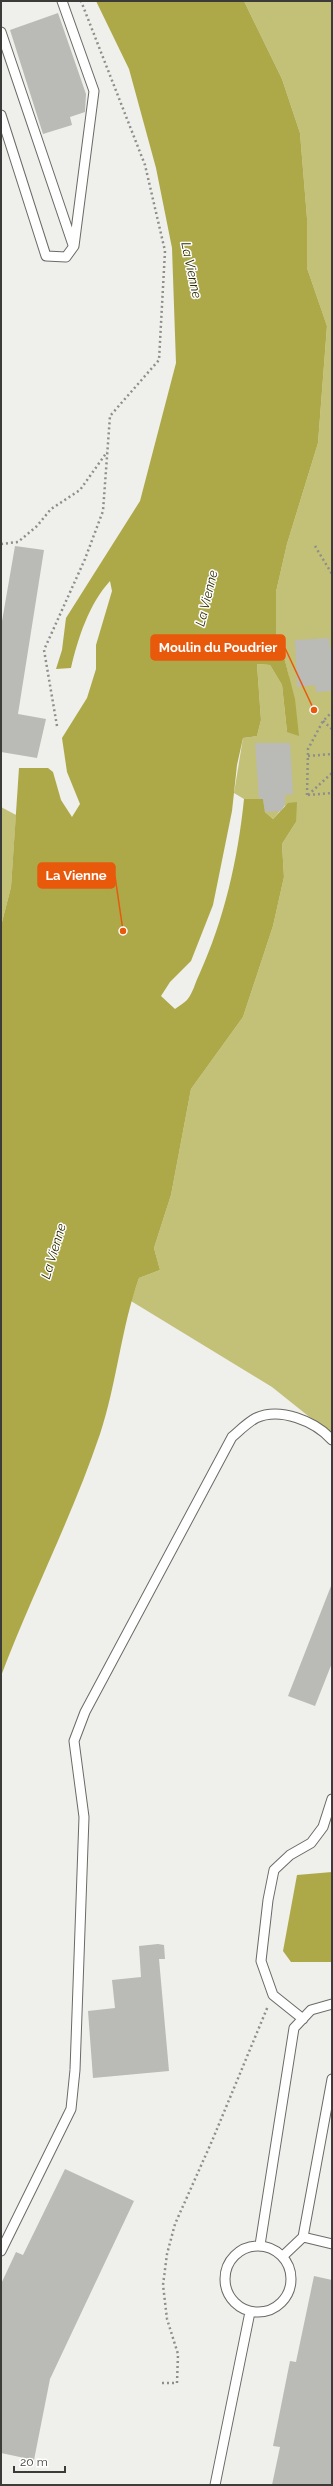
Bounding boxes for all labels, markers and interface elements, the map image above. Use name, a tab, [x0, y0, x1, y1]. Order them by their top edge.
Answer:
water label: La Vienne	[178, 241, 205, 300]
water label: La Vienne	[192, 569, 221, 628]
callout: Moulin du Poudrier	[151, 635, 285, 660]
text: Moulin du Poudrier	[159, 640, 277, 655]
callout: La Vienne	[38, 863, 115, 888]
text: La Vienne	[45, 868, 107, 883]
water label: La Vienne	[38, 1222, 69, 1281]
scale bar	[14, 2448, 65, 2474]
text: 20 m	[20, 2455, 48, 2469]

